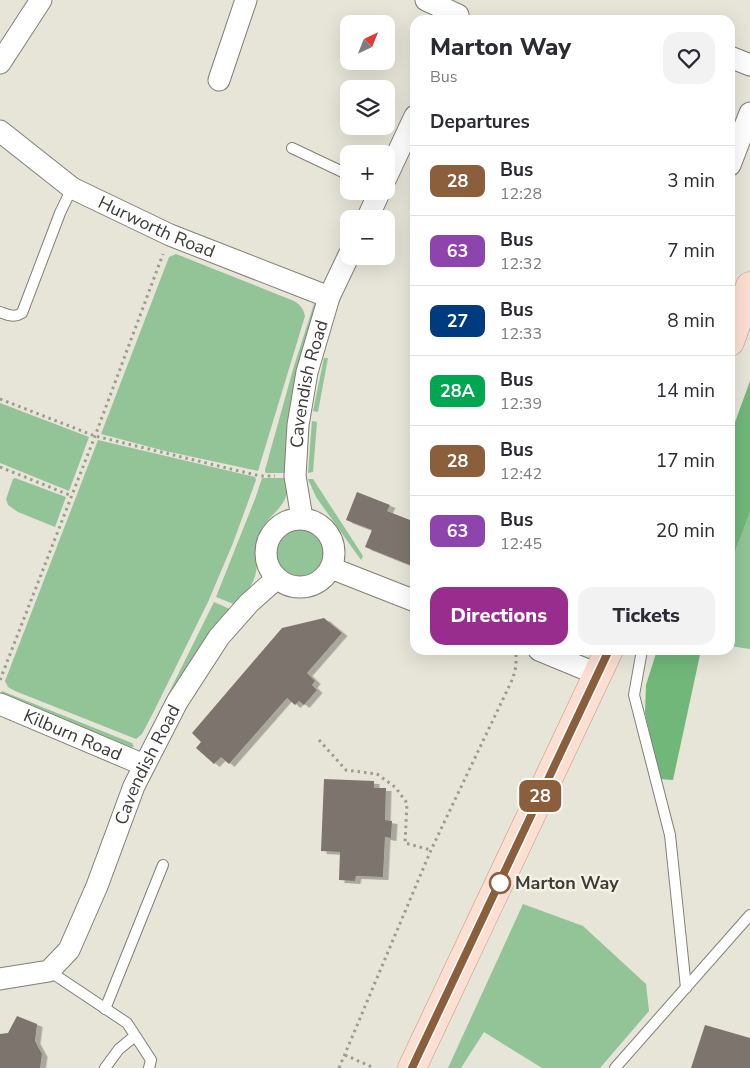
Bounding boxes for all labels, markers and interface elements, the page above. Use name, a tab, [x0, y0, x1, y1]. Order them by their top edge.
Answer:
north arrow	[340, 15, 395, 70]
map controls	[340, 15, 395, 265]
text: Marton Way	[430, 31, 571, 63]
button: heart	[663, 32, 715, 84]
text: Bus	[430, 66, 458, 88]
button: layers	[340, 80, 395, 135]
text: Departures	[430, 109, 530, 135]
button: +	[340, 145, 395, 200]
text: Bus	[500, 157, 533, 183]
text: 3 min	[667, 168, 715, 194]
text: 28	[447, 169, 468, 193]
text: 12:28	[500, 183, 542, 205]
street label: Hurworth Road	[94, 190, 219, 263]
button: −	[340, 210, 395, 265]
text: Bus	[500, 227, 533, 253]
text: 7 min	[667, 238, 715, 264]
text: 63	[447, 239, 468, 263]
text: 12:32	[500, 253, 542, 275]
text: Bus	[500, 297, 533, 323]
text: 8 min	[667, 308, 715, 334]
text: 27	[447, 309, 468, 333]
street label: Cavendish Road	[285, 317, 334, 449]
text: 12:33	[500, 323, 542, 345]
text: Bus	[500, 367, 533, 393]
text: 14 min	[656, 378, 715, 404]
text: 28A	[440, 379, 475, 403]
text: 12:39	[500, 393, 542, 415]
text: Bus	[500, 437, 533, 463]
text: 17 min	[656, 448, 715, 474]
text: 28	[447, 449, 468, 473]
text: 12:42	[500, 463, 542, 485]
text: Bus	[500, 507, 533, 533]
text: 20 min	[656, 518, 715, 544]
text: 63	[447, 519, 468, 543]
text: 12:45	[500, 533, 542, 555]
button: Directions	[430, 587, 568, 645]
button: Tickets	[578, 587, 715, 645]
street label: Cavendish Road	[109, 700, 186, 828]
street label: Kilburn Road	[20, 703, 126, 766]
line badge: 28	[518, 780, 562, 812]
text: 28	[529, 784, 551, 808]
place label: Marton Way	[515, 871, 619, 895]
marker: Marton Way	[489, 872, 511, 894]

